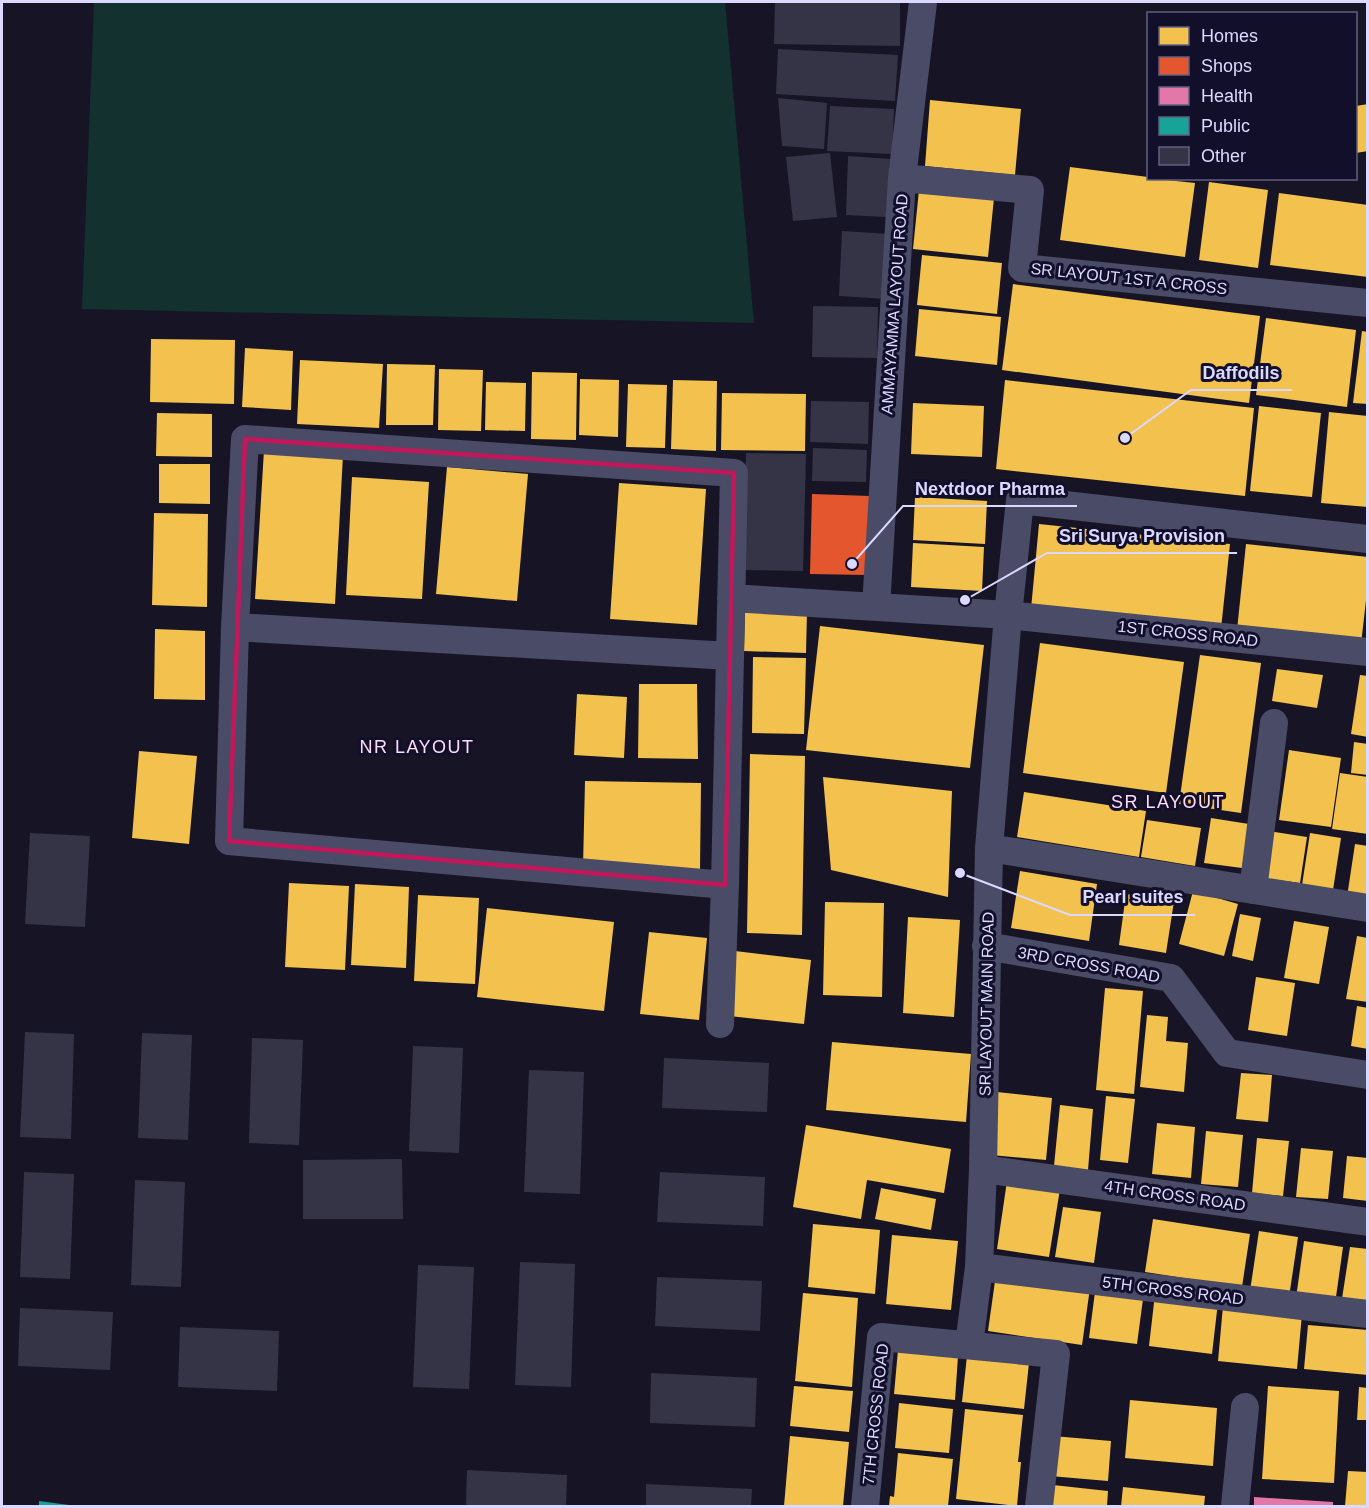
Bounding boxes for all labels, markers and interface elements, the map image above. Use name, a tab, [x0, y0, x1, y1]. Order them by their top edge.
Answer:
legend	[1147, 12, 1357, 180]
text: Homes	[1201, 26, 1258, 46]
text: Shops	[1201, 56, 1252, 76]
text: Health	[1201, 86, 1253, 106]
text: Public	[1201, 116, 1250, 136]
text: Other	[1201, 146, 1246, 166]
street label: AMMAYAMMA LAYOUT ROAD	[878, 193, 911, 415]
street label: SR LAYOUT 1ST A CROSS	[1030, 260, 1228, 297]
callout: Daffodils	[1191, 354, 1292, 390]
text: Daffodils	[1202, 363, 1280, 383]
callout: Nextdoor Pharma	[903, 470, 1077, 506]
text: Nextdoor Pharma	[915, 479, 1066, 499]
callout: Sri Surya Provision	[1047, 517, 1237, 553]
text: Sri Surya Provision	[1059, 526, 1225, 546]
street label: 1ST CROSS ROAD	[1117, 618, 1259, 649]
district label: NR LAYOUT	[359, 737, 475, 757]
district label: SR LAYOUT	[1111, 792, 1225, 812]
callout: Pearl suites	[1070, 879, 1195, 915]
text: Pearl suites	[1082, 887, 1184, 907]
street label: SR LAYOUT MAIN ROAD	[976, 912, 997, 1096]
street label: 3RD CROSS ROAD	[1017, 944, 1161, 985]
street label: 4TH CROSS ROAD	[1103, 1177, 1247, 1214]
street label: 5TH CROSS ROAD	[1101, 1273, 1245, 1308]
street label: 7TH CROSS ROAD	[860, 1342, 891, 1486]

